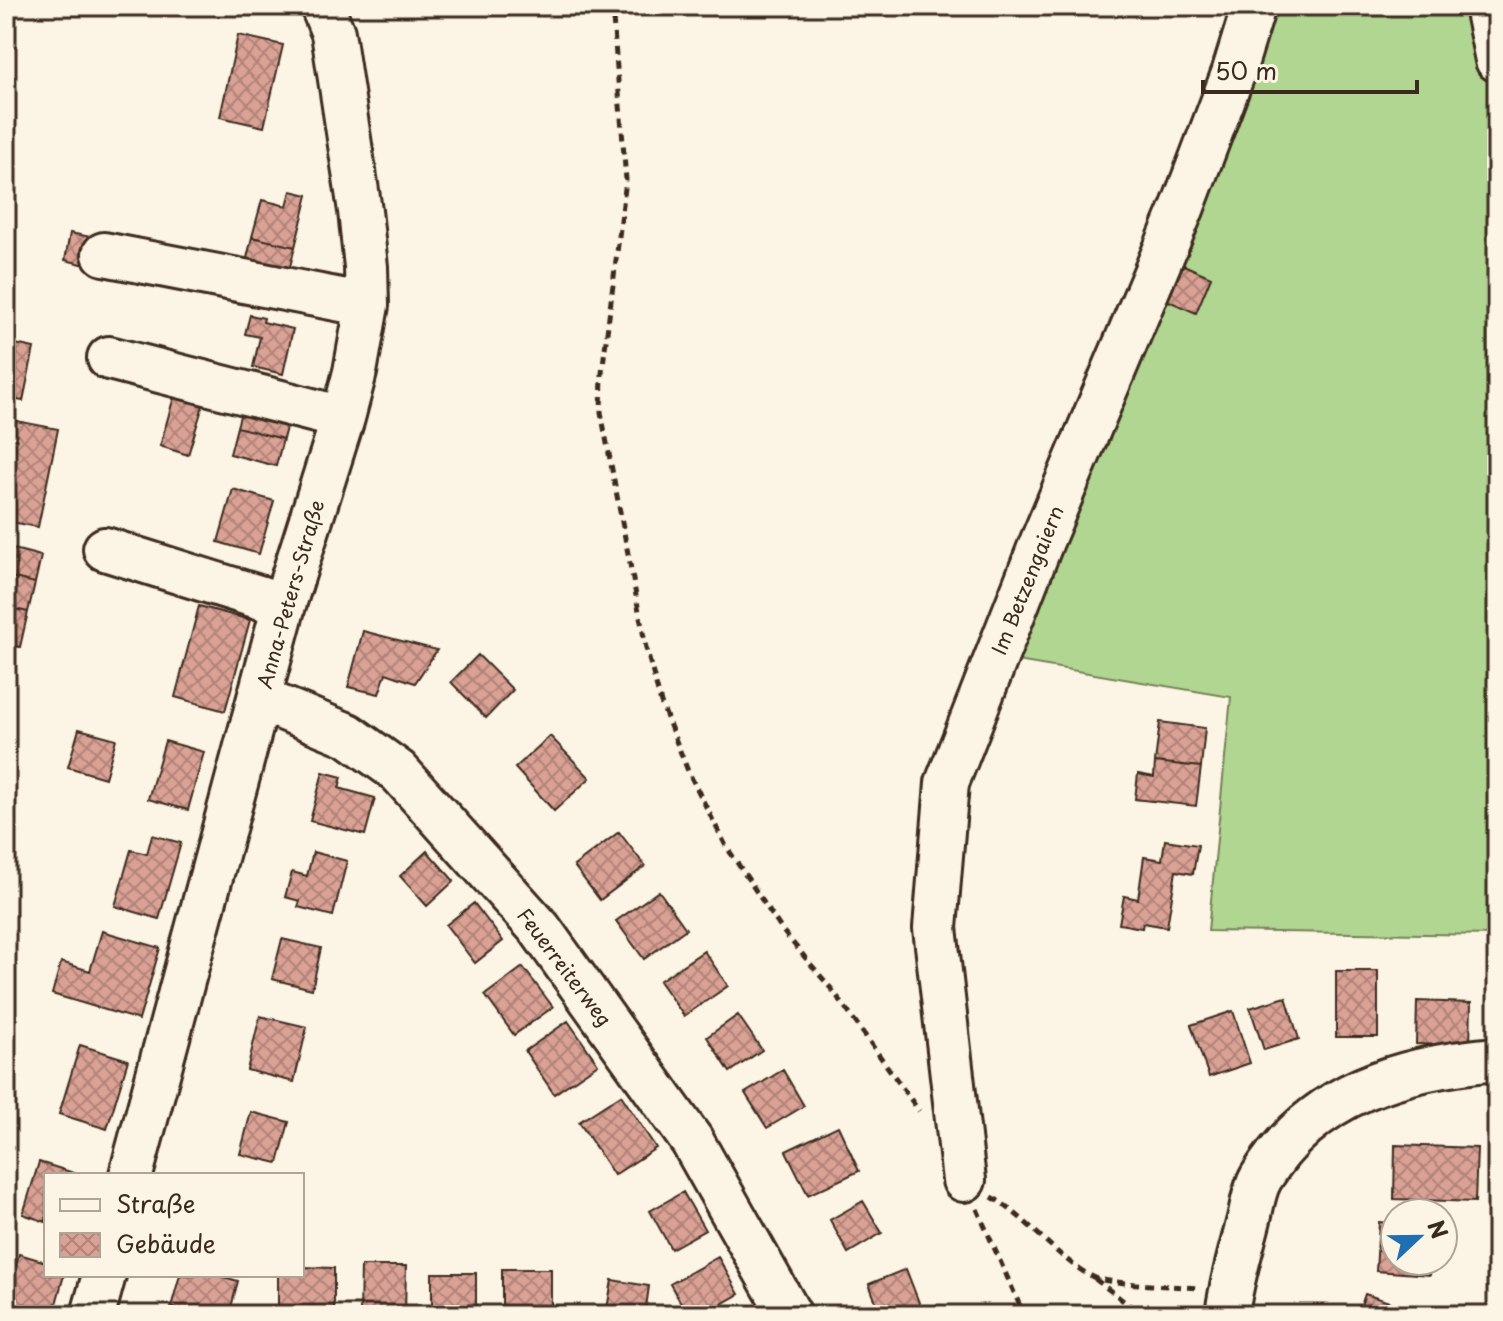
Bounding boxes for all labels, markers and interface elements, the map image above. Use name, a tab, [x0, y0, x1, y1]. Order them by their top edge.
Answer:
scale bar	[1203, 44, 1417, 94]
text: 50 m	[1215, 52, 1277, 88]
street label: Anna-Peters-Straße	[249, 496, 331, 692]
street label: Im Betzengaiern	[983, 501, 1071, 659]
street label: Feuerreiterweg	[510, 901, 620, 1033]
legend	[44, 1173, 304, 1277]
text: Straße	[116, 1185, 195, 1221]
north arrow	[1379, 1197, 1459, 1277]
text: N	[1420, 1215, 1457, 1243]
text: Gebäude	[116, 1225, 216, 1261]

